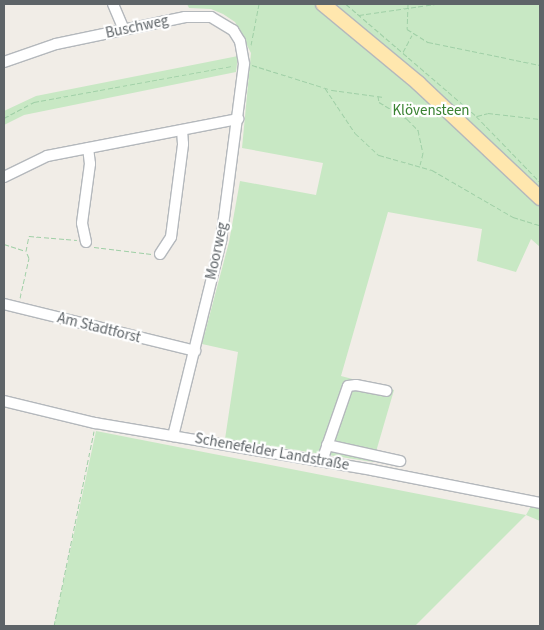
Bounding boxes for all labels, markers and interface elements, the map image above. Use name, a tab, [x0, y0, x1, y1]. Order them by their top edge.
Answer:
street label: Buschweg	[104, 12, 170, 42]
park label: Klövensteen	[392, 102, 470, 120]
street label: Moorweg	[202, 221, 232, 281]
street label: Am Stadtforst	[55, 309, 143, 347]
street label: Schenefelder Landstraße	[193, 430, 351, 474]

